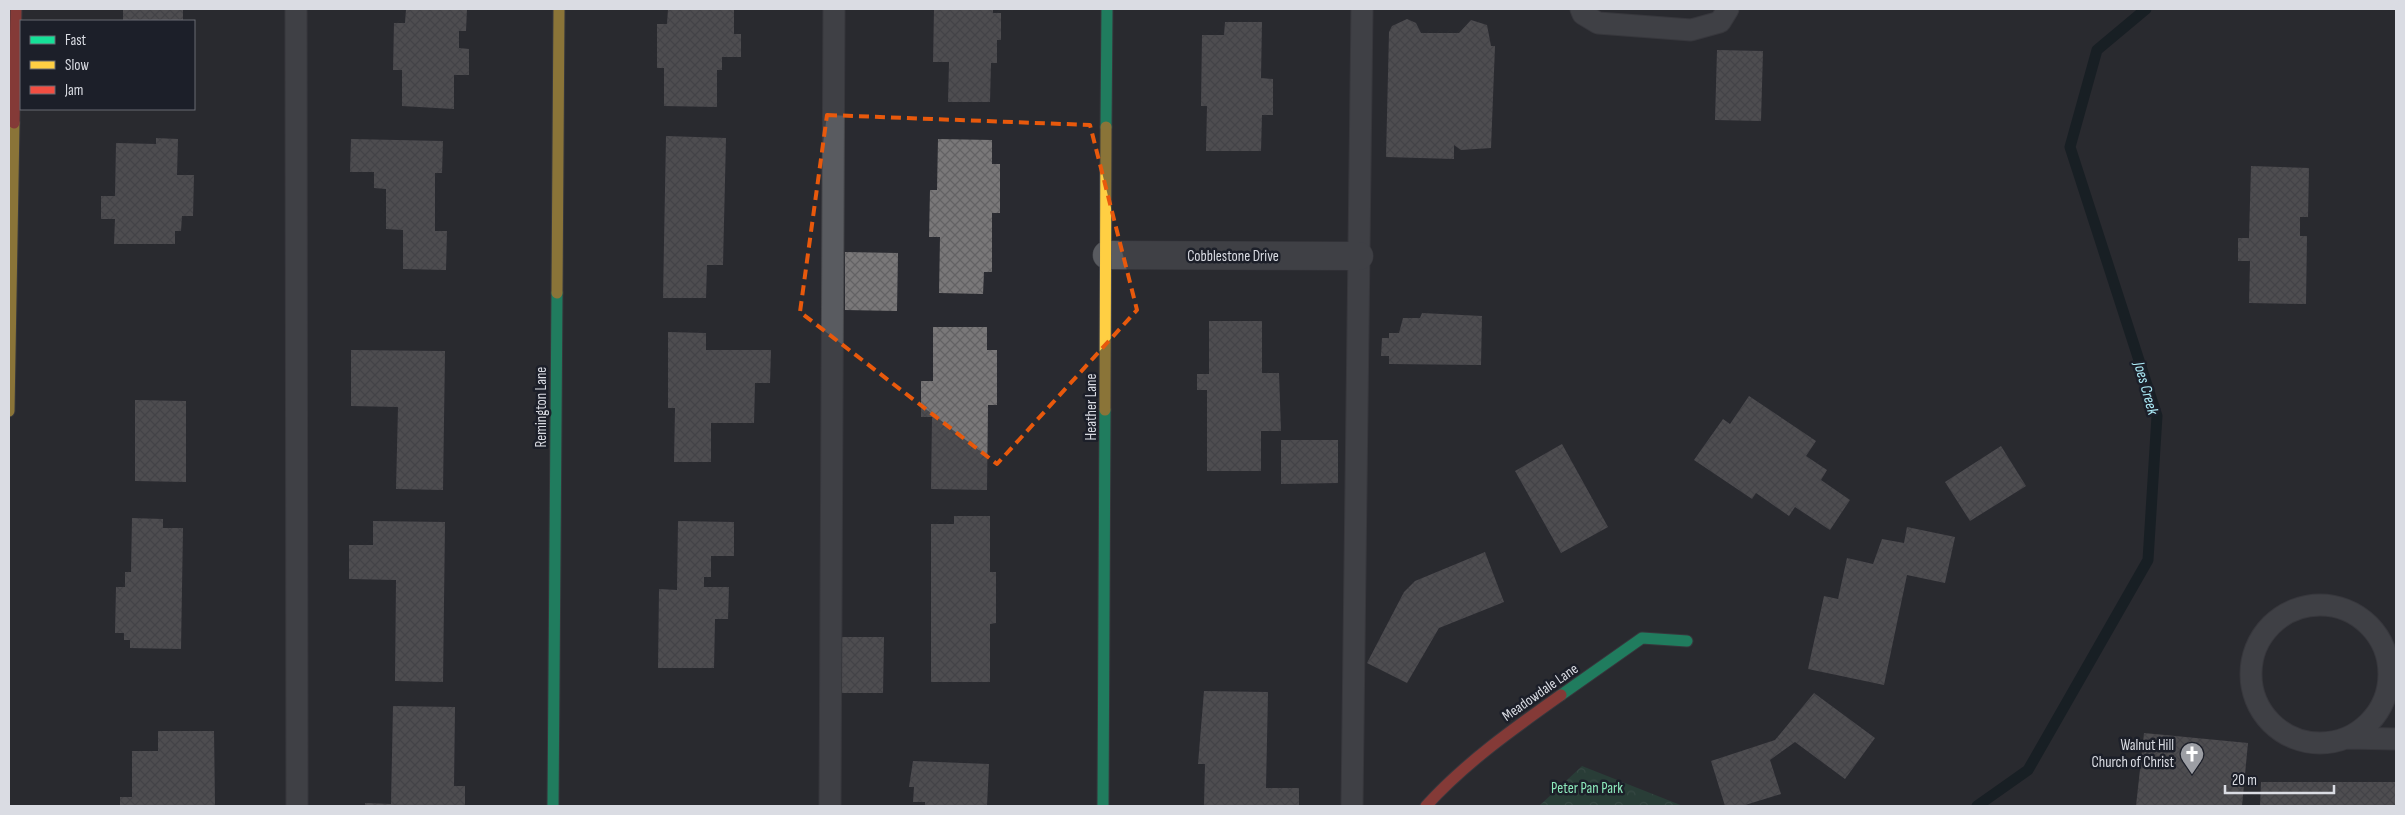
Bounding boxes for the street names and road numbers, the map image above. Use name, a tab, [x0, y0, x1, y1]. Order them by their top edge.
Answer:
street label: Cobblestone Drive	[1187, 247, 1279, 266]
street label: Remington Lane	[532, 367, 551, 447]
street label: Heather Lane	[1082, 374, 1101, 440]
street label: Meadowdale Lane	[1499, 659, 1582, 726]

